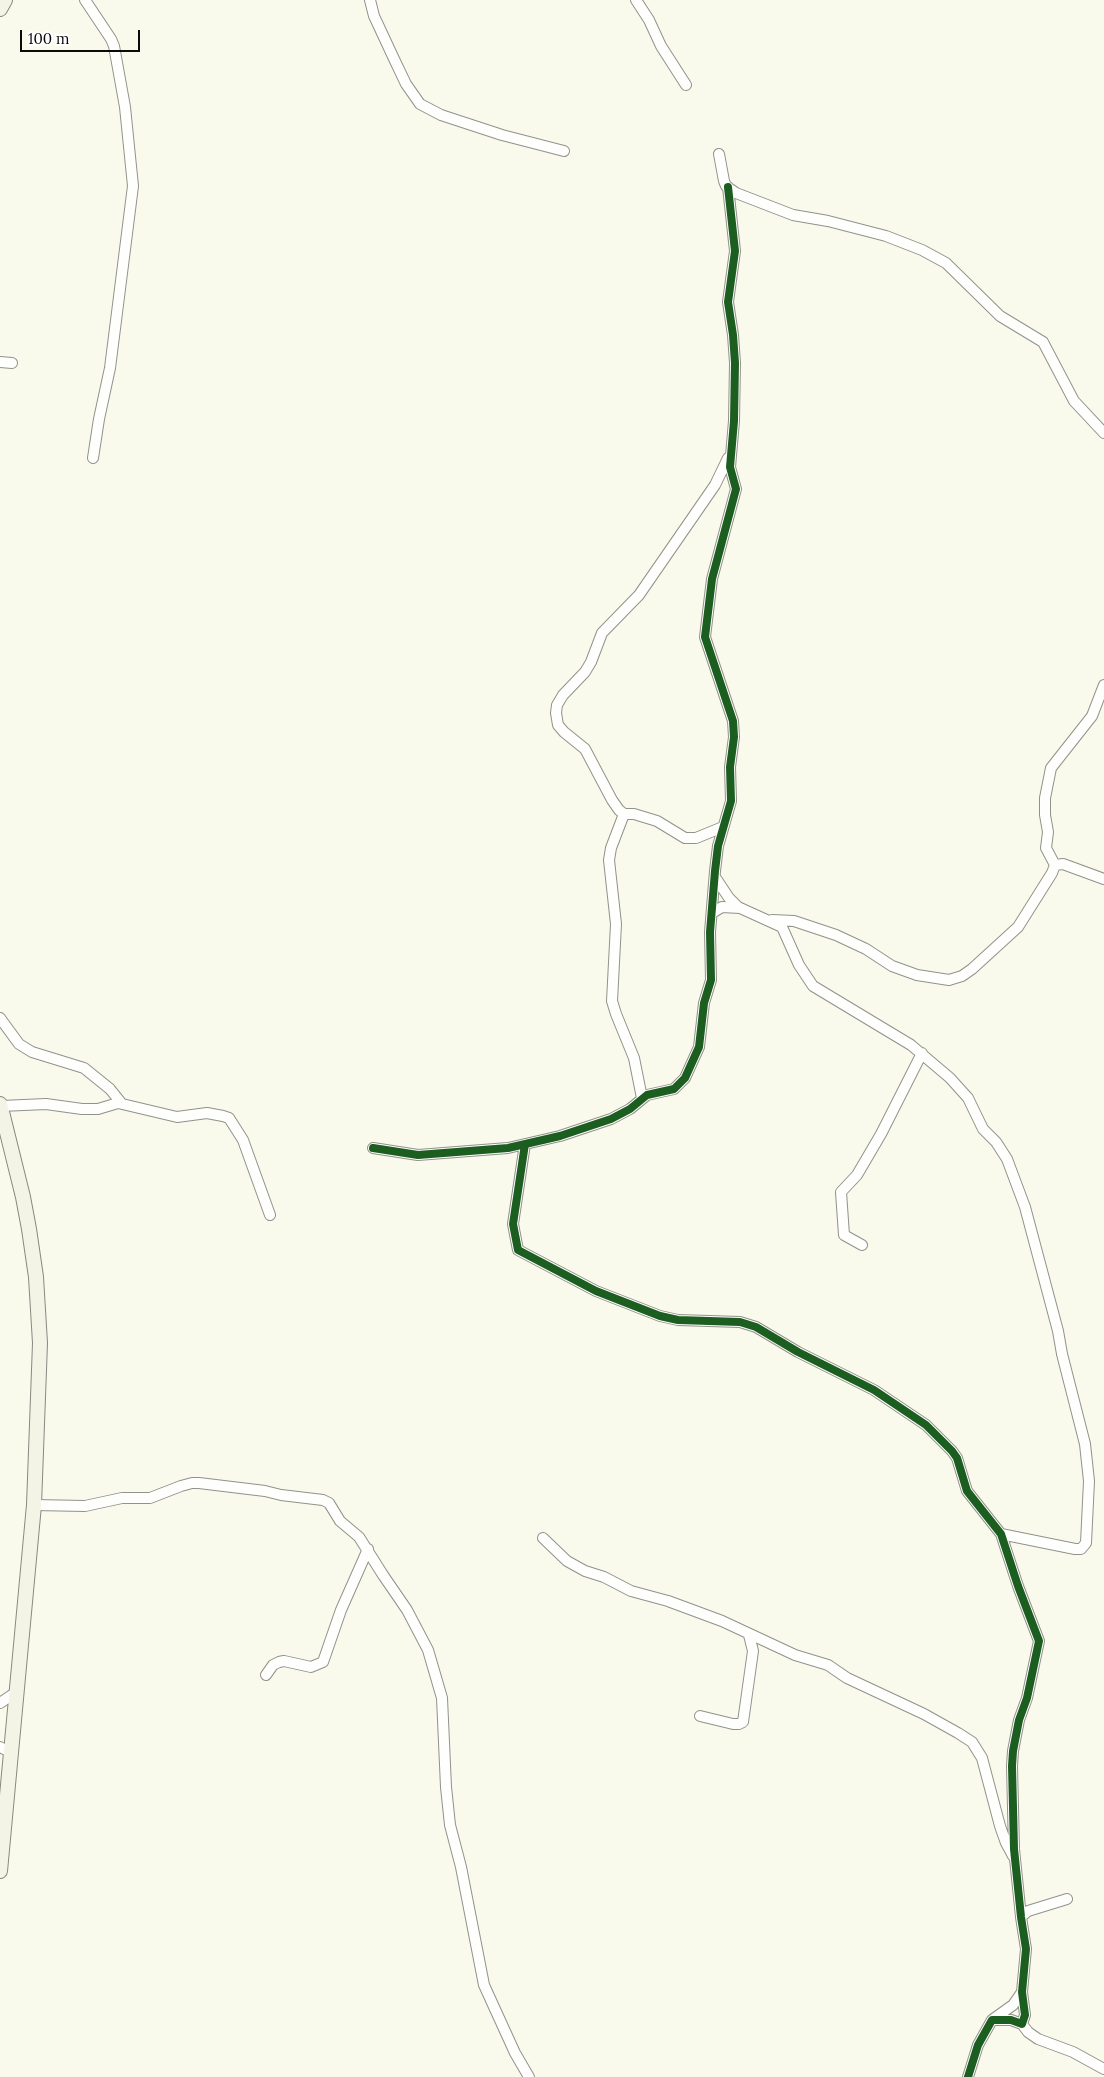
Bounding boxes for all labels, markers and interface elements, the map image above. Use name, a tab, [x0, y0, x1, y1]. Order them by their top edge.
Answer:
scale bar	[22, 20, 142, 52]
text: 100 m	[28, 29, 69, 48]

